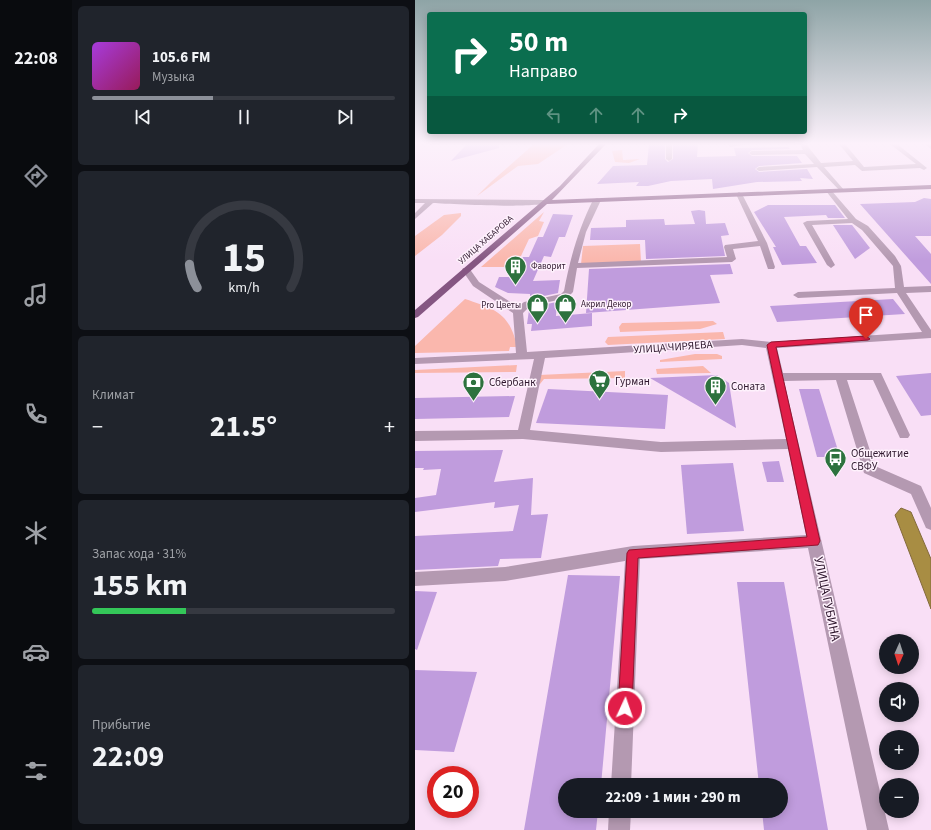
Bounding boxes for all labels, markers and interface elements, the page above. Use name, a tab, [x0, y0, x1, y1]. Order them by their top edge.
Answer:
text: 50 m	[509, 22, 568, 62]
icon: right	[443, 28, 495, 80]
text: 22:08	[14, 46, 58, 71]
text: 105.6 FM	[152, 47, 210, 68]
text: Направо	[509, 59, 577, 84]
text: Музыка	[152, 68, 195, 86]
icon: left	[543, 104, 565, 126]
icon: ahead	[585, 104, 607, 126]
icon: ahead	[627, 104, 649, 126]
icon: right	[669, 104, 691, 126]
icon: previous	[132, 106, 154, 128]
icon: pause	[233, 106, 255, 128]
icon: next	[334, 106, 356, 128]
icon: directions	[22, 162, 50, 190]
street label: УЛИЦА ХАБАРОВА	[456, 212, 516, 268]
text: 15	[222, 228, 265, 288]
building icon: Фаворит	[503, 253, 529, 286]
place label: Фаворит	[531, 260, 566, 273]
text: km/h	[228, 277, 259, 298]
icon: music	[22, 281, 50, 309]
shop icon: Акрил Декор	[552, 291, 578, 324]
shop icon: Pro Цветы	[524, 292, 550, 325]
place label: Акрил Декор	[581, 298, 631, 311]
pin	[849, 298, 883, 339]
place label: Pro Цветы	[481, 299, 521, 312]
icon: arrive	[855, 304, 877, 326]
street label: УЛИЦА ЧИРЯЕВА	[633, 337, 713, 357]
supermarket icon: Гурман	[587, 368, 613, 401]
bank icon: Сбербанк	[460, 369, 486, 402]
building icon: Соната	[702, 373, 728, 406]
place label: Гурман	[615, 374, 650, 389]
place label: Сбербанк	[489, 375, 536, 390]
place label: Соната	[731, 379, 765, 394]
text: Климат	[92, 386, 135, 404]
icon: phone	[22, 400, 50, 428]
text: 21.5°	[210, 405, 277, 448]
text: −	[92, 411, 103, 443]
text: +	[384, 411, 395, 443]
bus stop icon: Общежитие СВФУ	[822, 446, 848, 479]
place label: Общежитие СВФУ	[851, 446, 909, 474]
icon: climate	[22, 519, 50, 547]
text: Запас хода · 31%	[92, 545, 186, 563]
street label: УЛИЦА ГУБИНА	[809, 555, 845, 644]
text: 155 km	[92, 564, 188, 607]
north arrow	[879, 634, 919, 674]
map controls	[879, 634, 919, 818]
icon: car	[22, 638, 50, 666]
button: sound	[879, 682, 919, 722]
position arrow	[604, 687, 646, 729]
text: Прибытие	[92, 716, 151, 734]
button: +	[879, 730, 919, 770]
text: 22:09	[92, 735, 164, 778]
icon: filters	[22, 757, 50, 785]
speed limit sign: 20	[427, 766, 479, 818]
button: −	[879, 778, 919, 818]
text: 22:09 · 1 мин · 290 m	[605, 787, 741, 808]

